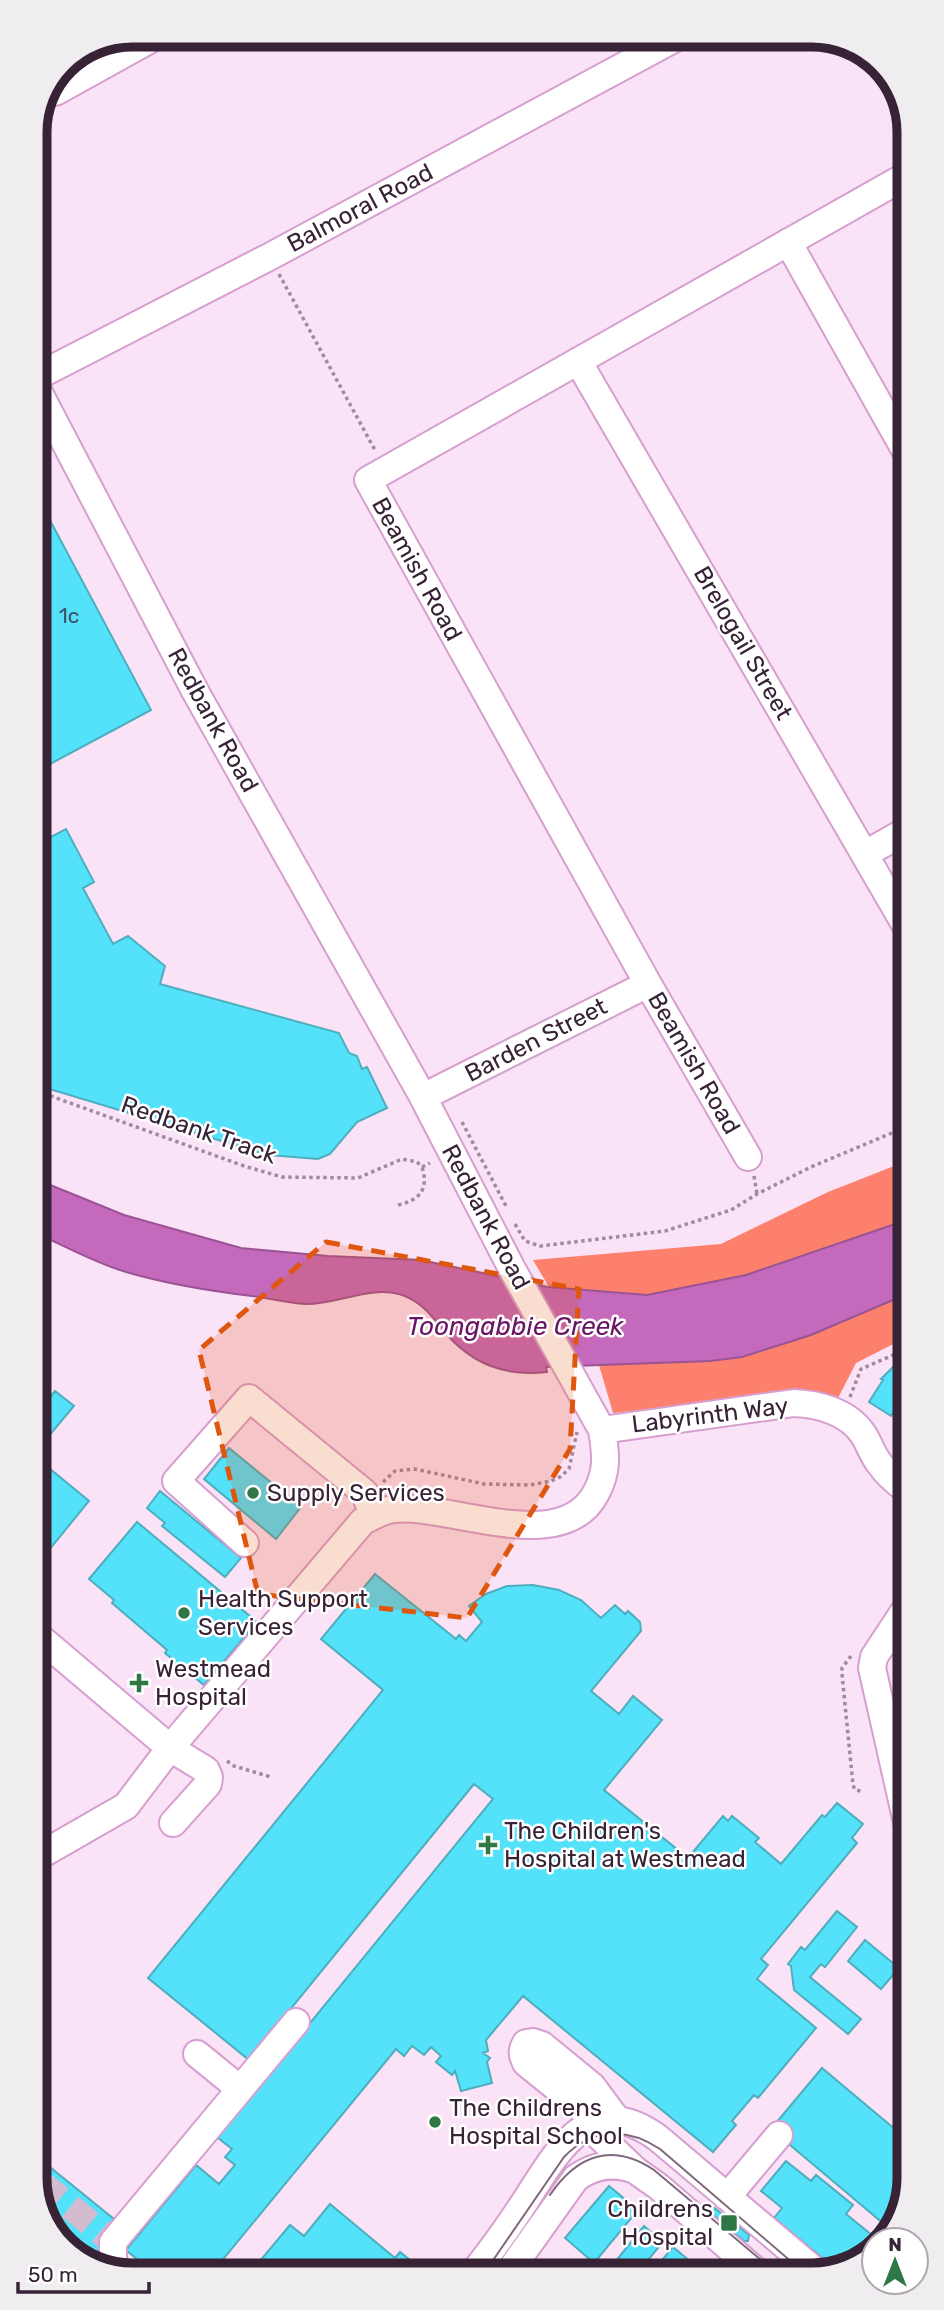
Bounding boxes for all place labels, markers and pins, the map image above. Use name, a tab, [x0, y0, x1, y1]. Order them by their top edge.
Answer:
place label: Supply Services	[267, 1479, 445, 1507]
marker: Supply Services	[245, 1485, 261, 1501]
place label: Health Support Services	[198, 1585, 368, 1641]
marker: Health Support Services	[176, 1605, 192, 1621]
place label: Westmead Hospital	[155, 1655, 271, 1711]
marker: Westmead Hospital	[129, 1673, 149, 1693]
place label: The Children's Hospital at Westmead	[504, 1817, 746, 1873]
marker: The Children's Hospital at Westmead	[478, 1835, 498, 1855]
place label: The Childrens Hospital School	[449, 2094, 623, 2150]
marker: The Childrens Hospital School	[427, 2114, 443, 2130]
place label: Childrens Hospital	[607, 2195, 713, 2251]
marker: Childrens Hospital	[719, 2213, 739, 2233]

